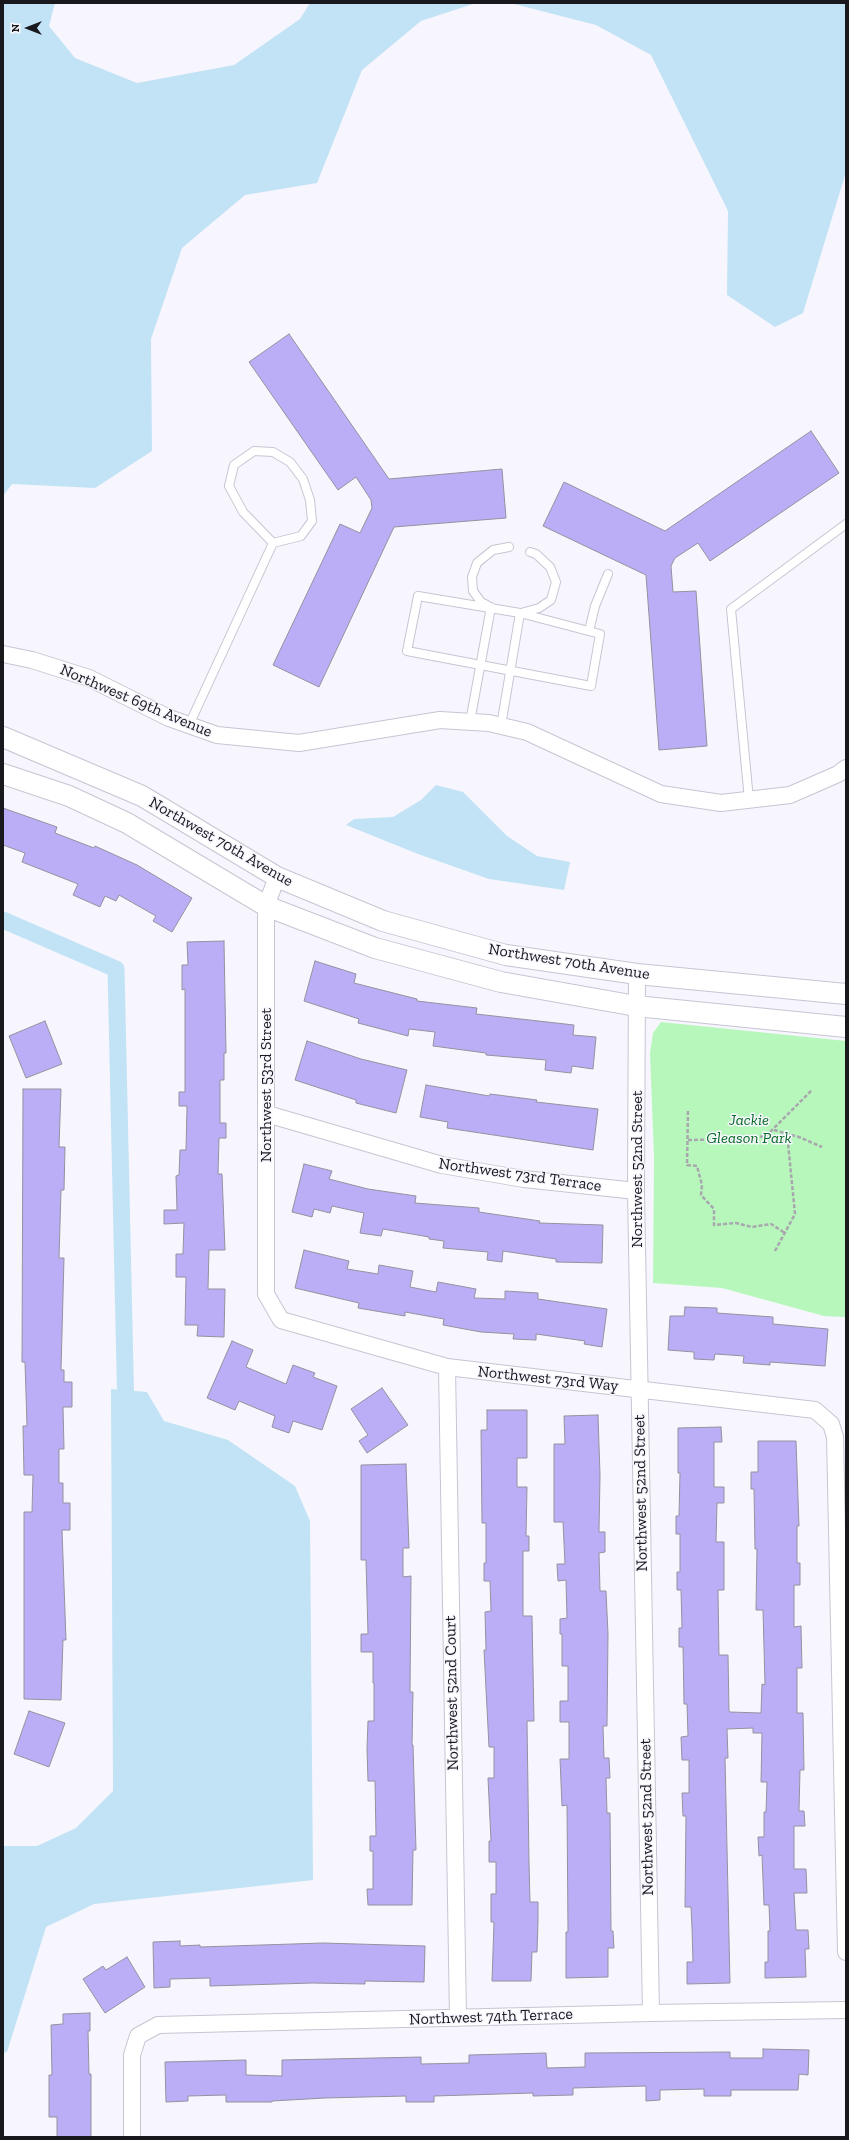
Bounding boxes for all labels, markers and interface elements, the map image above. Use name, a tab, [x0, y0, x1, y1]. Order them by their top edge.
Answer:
north arrow	[8, 8, 48, 48]
text: N	[9, 24, 22, 32]
street label: Northwest 69th Avenue	[57, 660, 215, 742]
street label: Northwest 70th Avenue	[146, 793, 296, 891]
street label: Northwest 70th Avenue	[487, 940, 651, 984]
street label: Northwest 53rd Street	[256, 1008, 276, 1162]
street label: Northwest 52nd Street	[627, 1090, 647, 1248]
park label: Jackie Gleason Park	[706, 1110, 792, 1148]
street label: Northwest 73rd Terrace	[437, 1154, 603, 1196]
street label: Northwest 73rd Way	[477, 1362, 619, 1396]
street label: Northwest 52nd Street	[630, 1414, 652, 1572]
street label: Northwest 52nd Court	[441, 1615, 463, 1771]
street label: Northwest 52nd Street	[636, 1738, 658, 1896]
street label: Northwest 74th Terrace	[409, 2005, 573, 2029]

